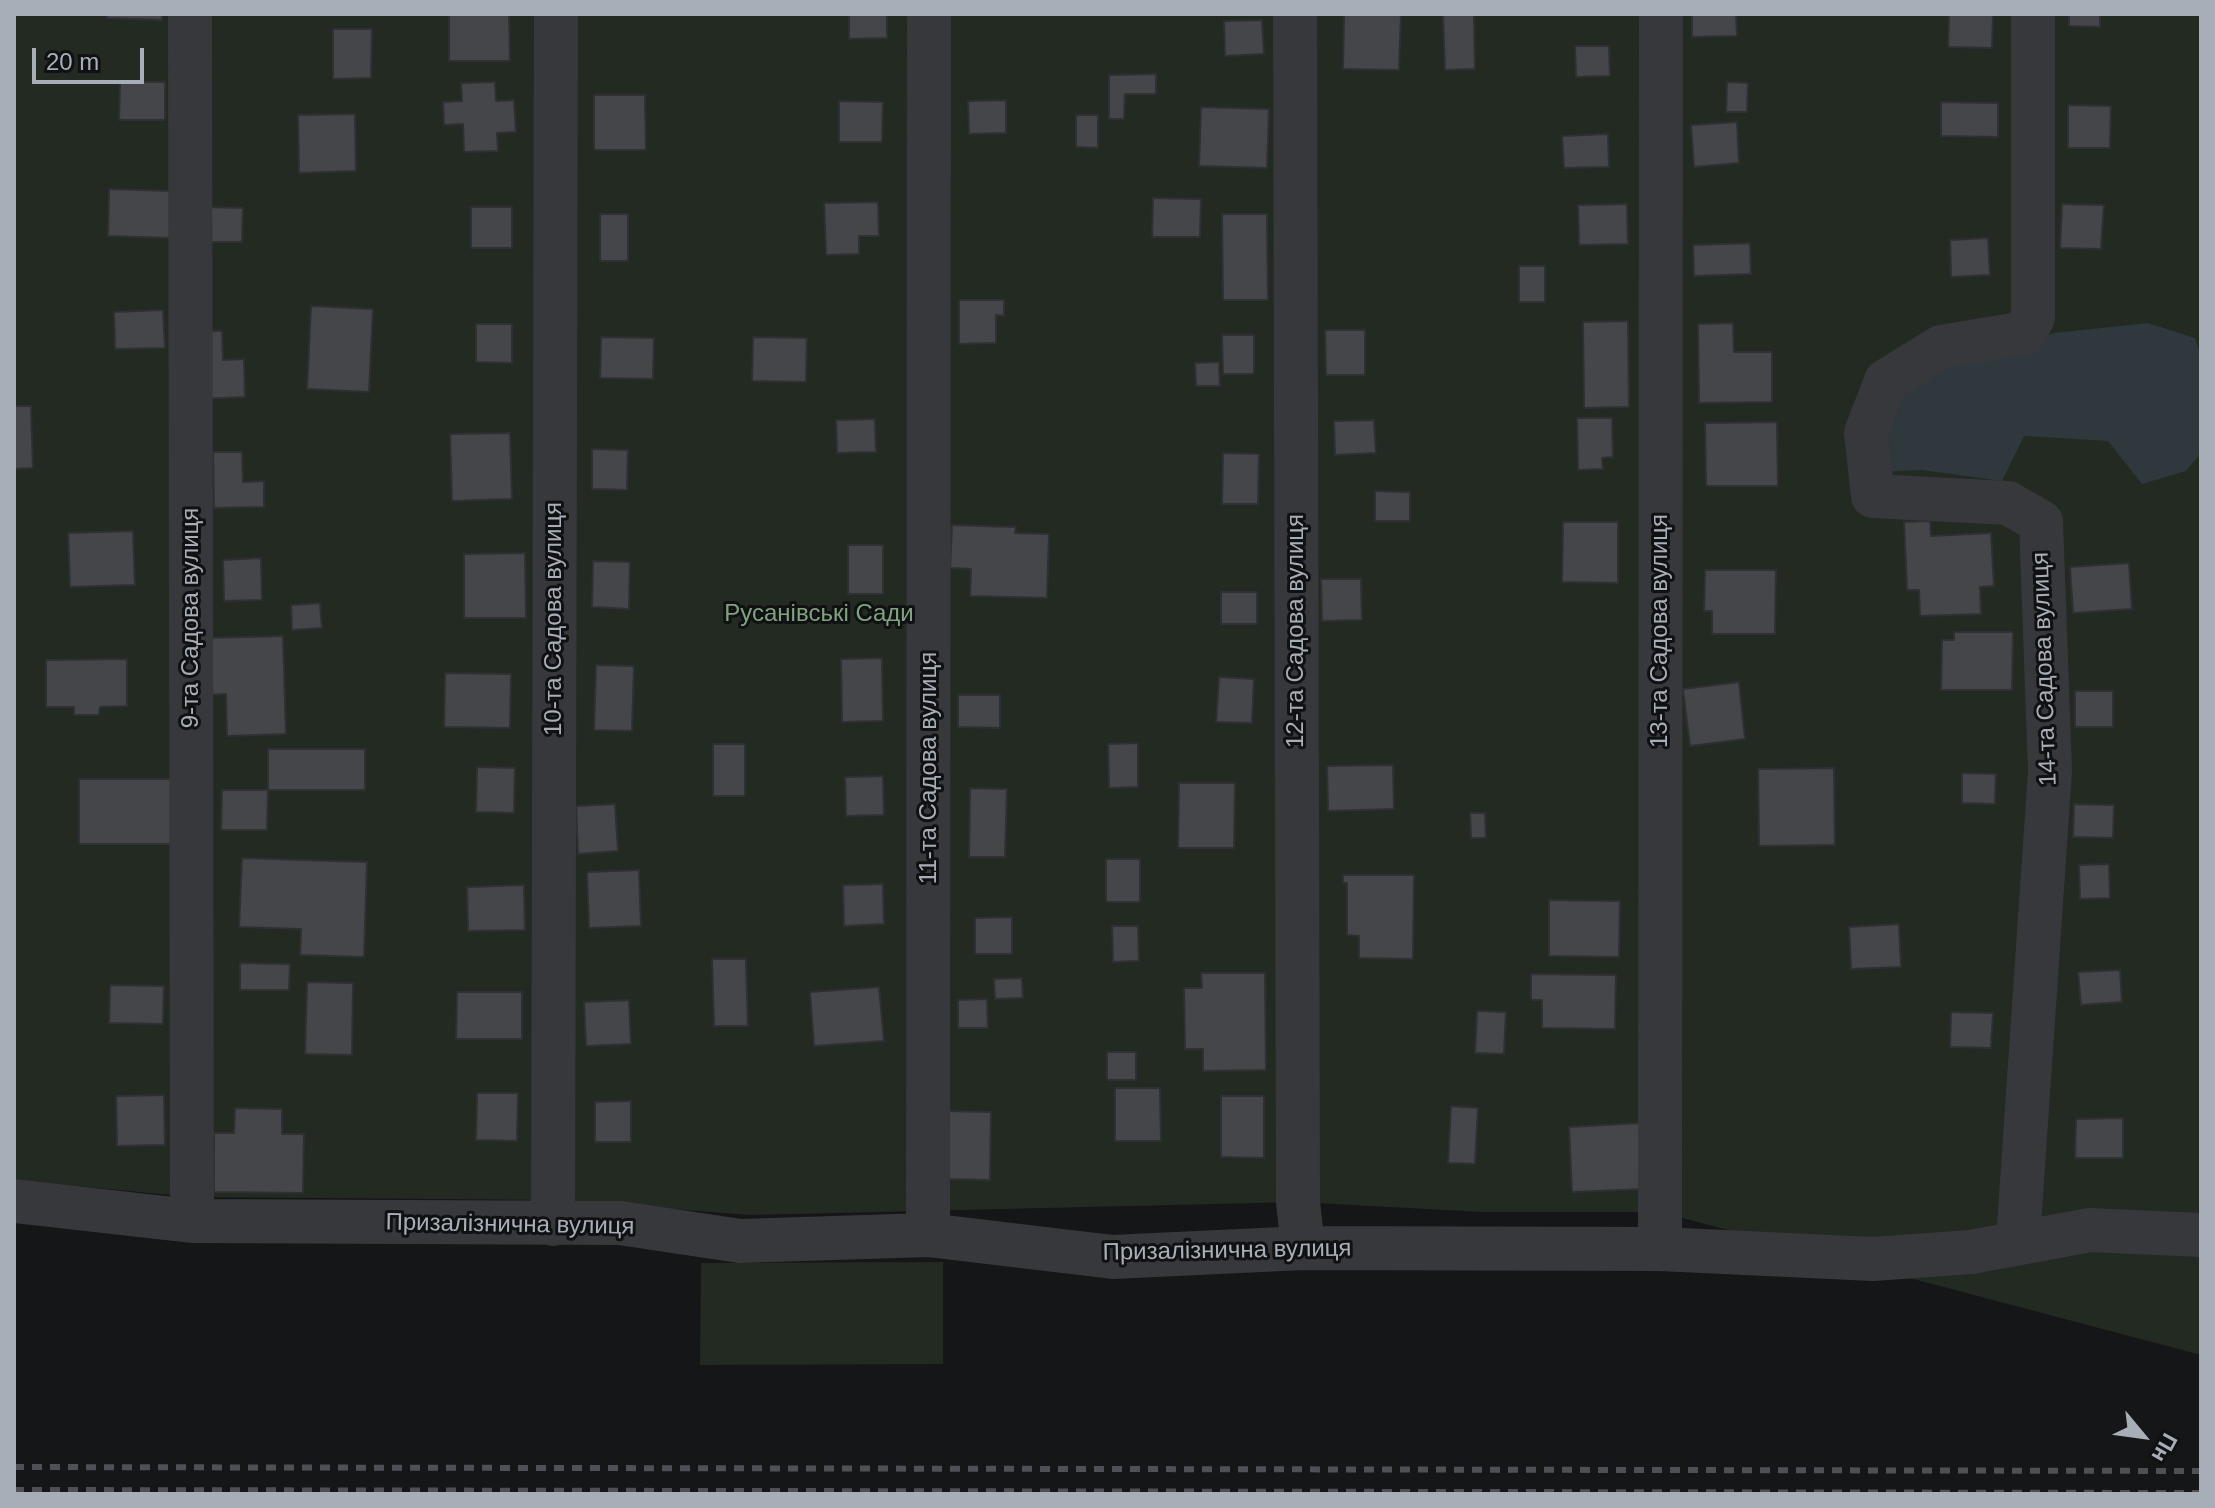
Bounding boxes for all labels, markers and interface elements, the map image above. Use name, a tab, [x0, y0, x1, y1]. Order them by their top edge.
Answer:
scale bar	[36, 32, 148, 82]
text: 20 m	[46, 48, 99, 75]
street label: 10-та Садова вулиця	[540, 502, 568, 736]
street label: 9-та Садова вулиця	[177, 508, 205, 728]
street label: 12-та Садова вулиця	[1282, 514, 1310, 748]
street label: 13-та Садова вулиця	[1646, 514, 1674, 748]
street label: 14-та Садова вулиця	[2027, 552, 2063, 786]
park label: Русанівські Сади	[724, 600, 914, 628]
street label: 11-та Садова вулиця	[915, 652, 943, 884]
street label: Призалізнична вулиця	[385, 1208, 635, 1242]
street label: Призалізнична вулиця	[1102, 1234, 1352, 1268]
north arrow	[2103, 1396, 2183, 1476]
text: Пн	[2146, 1429, 2182, 1467]

